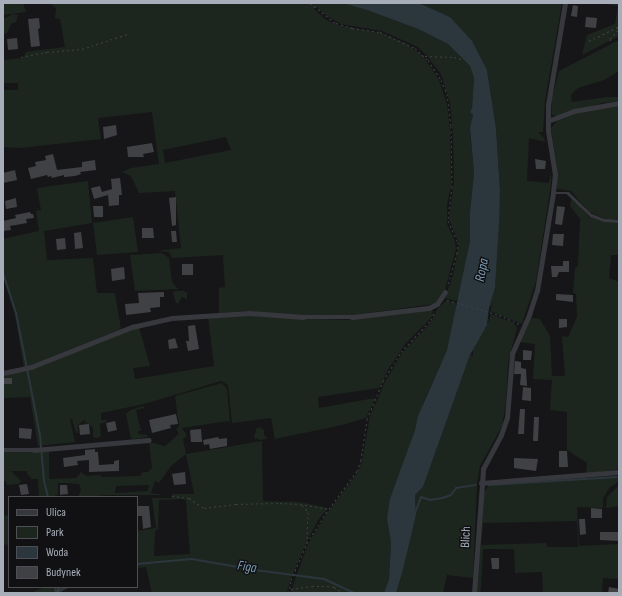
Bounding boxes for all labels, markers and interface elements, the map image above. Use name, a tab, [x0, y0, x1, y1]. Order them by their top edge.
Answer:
water label: Ropa	[472, 257, 492, 283]
legend	[8, 496, 138, 588]
text: Ulica	[46, 505, 66, 520]
text: Park	[46, 525, 64, 540]
street label: Blich	[458, 526, 474, 548]
text: Woda	[46, 545, 68, 560]
water label: Figa	[236, 557, 258, 577]
text: Budynek	[46, 565, 81, 580]

